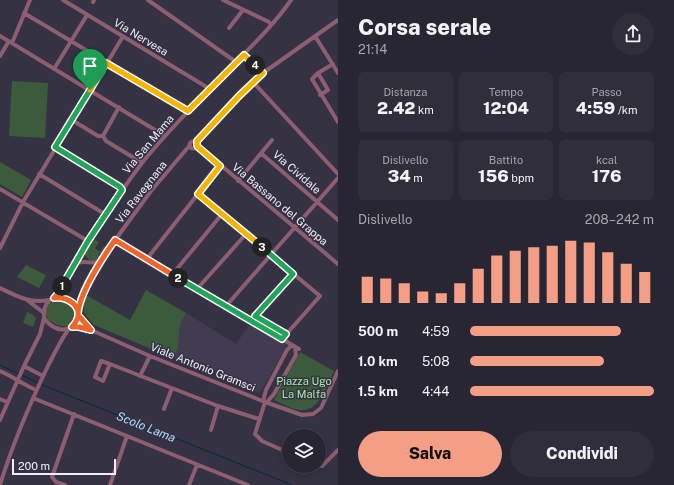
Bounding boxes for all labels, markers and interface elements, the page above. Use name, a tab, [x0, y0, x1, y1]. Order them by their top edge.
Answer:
button: share	[612, 13, 654, 55]
text: Corsa serale	[358, 14, 491, 40]
street label: Via Nervesa	[112, 16, 170, 58]
text: 21:14	[358, 42, 387, 57]
pin	[73, 49, 107, 90]
icon: arrive	[79, 55, 101, 77]
pin: 4	[245, 55, 265, 75]
text: 4	[251, 59, 259, 71]
text: Distanza	[383, 86, 427, 98]
text: Tempo	[489, 86, 523, 98]
text: Passo	[592, 86, 622, 98]
text: 2.42	[377, 98, 415, 118]
text: 12:04	[483, 98, 529, 118]
text: 4:59	[576, 98, 615, 118]
text: km	[415, 104, 434, 116]
text: /km	[615, 104, 638, 116]
street label: Via San Mama	[120, 112, 176, 176]
street label: Via Cividale	[271, 148, 323, 196]
text: Dislivello	[382, 154, 428, 166]
text: Battito	[489, 154, 523, 166]
text: kcal	[596, 154, 617, 166]
street label: Via Ravegnana	[113, 159, 169, 225]
street label: Via Bassano del Grappa	[230, 161, 330, 247]
text: 34	[388, 166, 411, 186]
text: 156	[478, 166, 509, 186]
text: 176	[592, 166, 622, 186]
text: m	[411, 172, 423, 184]
text: bpm	[509, 172, 534, 184]
text: Dislivello	[358, 212, 412, 227]
text: 208–242 m	[585, 212, 654, 227]
pin: 3	[252, 237, 272, 257]
text: 3	[258, 241, 266, 253]
pin: 2	[168, 268, 188, 288]
text: 2	[175, 272, 182, 284]
pin: 1	[52, 276, 72, 296]
text: 1	[60, 280, 64, 292]
text: 500 m	[358, 324, 398, 339]
text: 4:59	[422, 324, 450, 339]
street label: Viale Antonio Gramsci	[149, 340, 257, 394]
text: 1.0 km	[358, 354, 398, 369]
text: 5:08	[422, 354, 450, 369]
park label: Piazza Ugo La Malfa	[276, 375, 332, 400]
text: 1.5 km	[358, 384, 398, 399]
text: 4:44	[422, 384, 449, 399]
water label: Scolo Lama	[114, 409, 178, 445]
map controls	[282, 429, 326, 473]
button: layers	[282, 429, 326, 473]
button: Salva	[358, 431, 502, 477]
button: Condividi	[510, 431, 654, 477]
scale bar	[12, 457, 116, 476]
text: 200 m	[18, 460, 50, 472]

